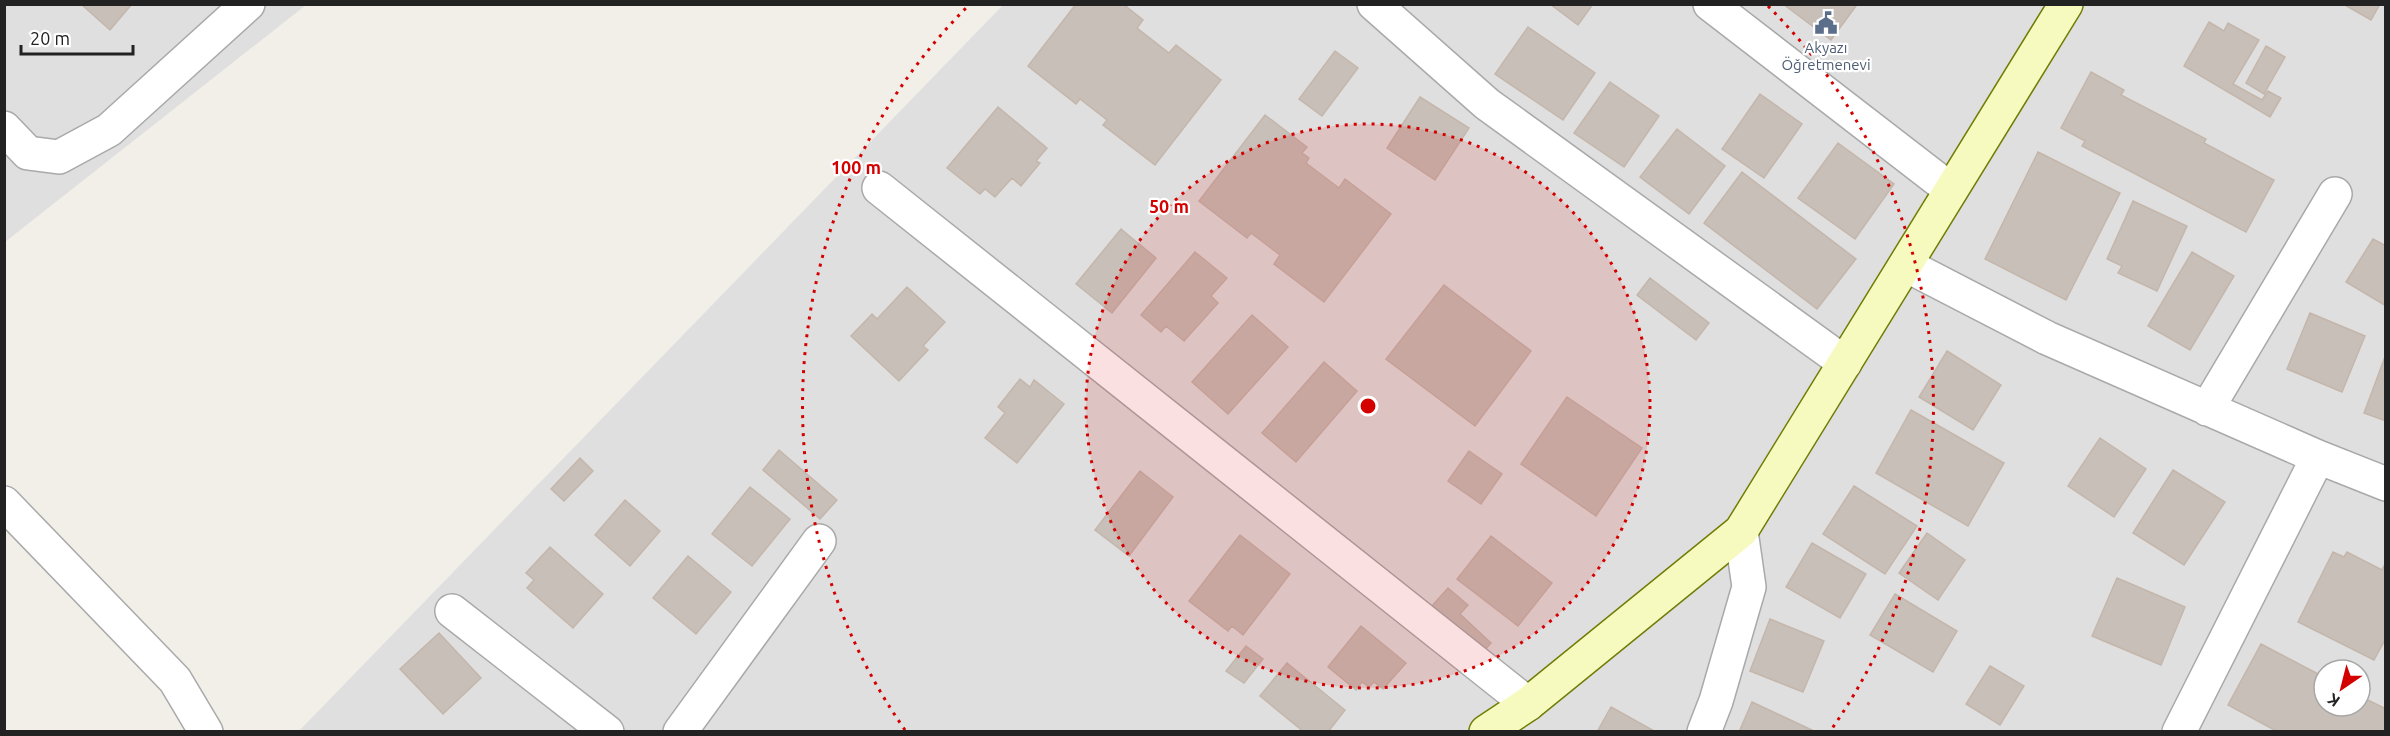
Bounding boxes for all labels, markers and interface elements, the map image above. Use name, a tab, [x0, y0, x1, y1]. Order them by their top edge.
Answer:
public building icon: Akyazı Öğretmenevi	[1813, 10, 1839, 36]
scale bar	[21, 18, 134, 56]
text: 20 m	[30, 28, 70, 48]
place label: Akyazı Öğretmenevi	[1781, 39, 1871, 73]
text: 100 m	[831, 157, 881, 177]
text: 50 m	[1149, 196, 1189, 216]
centre of rings	[1358, 396, 1378, 416]
north arrow	[2312, 658, 2372, 718]
text: K	[2324, 690, 2343, 711]

